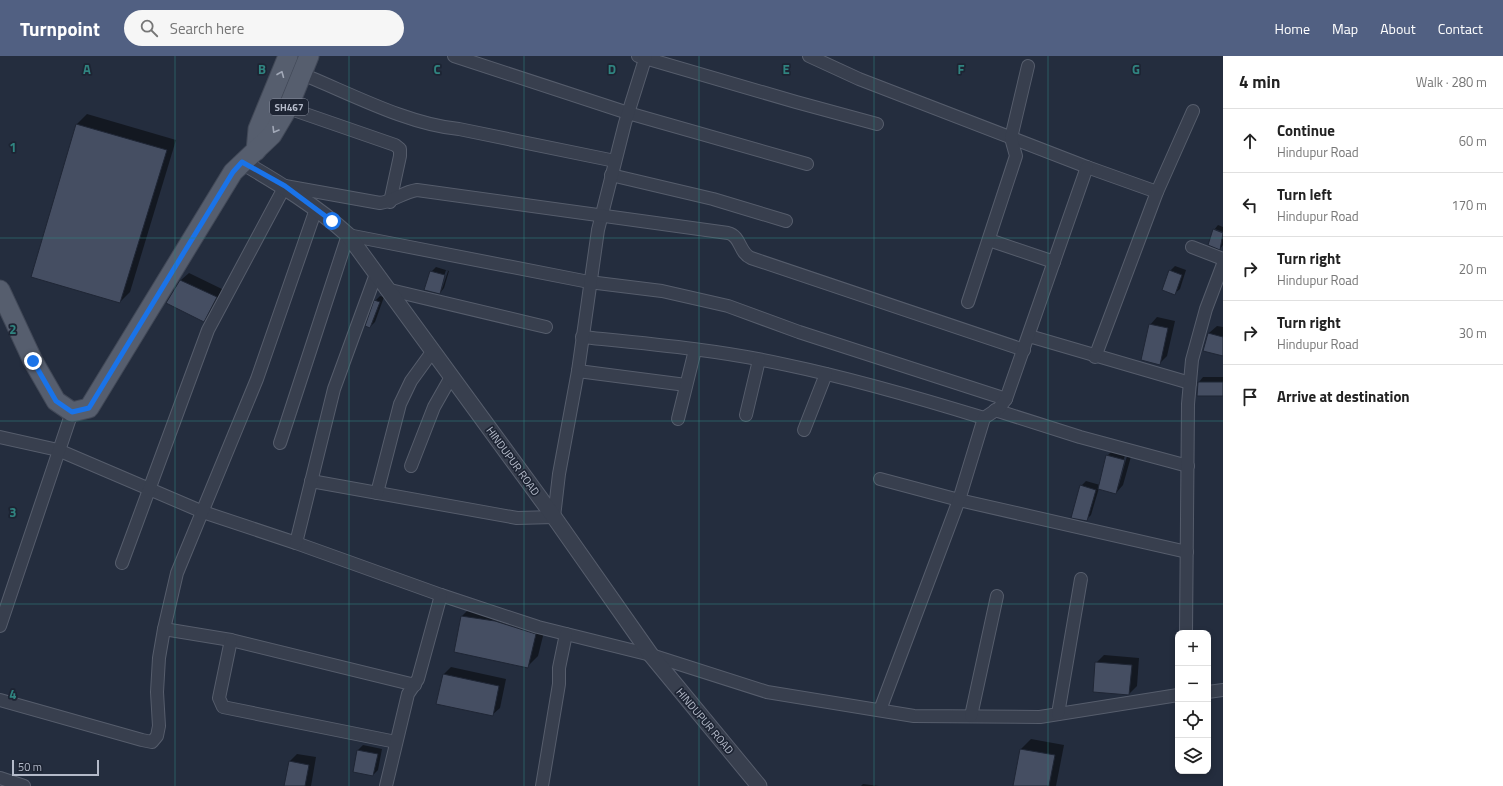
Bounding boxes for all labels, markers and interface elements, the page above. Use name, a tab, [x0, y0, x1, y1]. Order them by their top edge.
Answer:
search box	[124, 10, 404, 46]
text: Turnpoint	[20, 14, 100, 43]
icon: search	[138, 17, 160, 39]
text: Search here	[170, 17, 244, 40]
text: Home	[1275, 18, 1310, 39]
text: Map	[1332, 18, 1358, 39]
text: About	[1380, 18, 1416, 39]
text: Contact	[1438, 18, 1483, 39]
text: A	[83, 59, 91, 79]
text: B	[258, 59, 266, 79]
text: C	[433, 59, 441, 79]
text: D	[608, 59, 616, 79]
text: E	[782, 59, 790, 79]
text: F	[958, 59, 965, 79]
text: G	[1132, 59, 1140, 79]
text: 4 min	[1239, 69, 1280, 95]
one-way arrow	[276, 71, 284, 79]
text: Walk · 280 m	[1416, 72, 1487, 92]
road number: SH467	[270, 99, 308, 115]
text: Continue	[1277, 119, 1335, 142]
one-way arrow	[273, 126, 280, 133]
icon: ahead	[1239, 130, 1261, 152]
text: 60 m	[1459, 131, 1487, 151]
text: 1	[9, 137, 17, 157]
text: Hindupur Road	[1277, 142, 1359, 162]
text: Turn left	[1277, 183, 1332, 206]
icon: left	[1239, 194, 1261, 216]
text: 170 m	[1451, 195, 1487, 215]
text: Hindupur Road	[1277, 206, 1359, 226]
route start	[323, 212, 341, 230]
text: Turn right	[1277, 247, 1341, 270]
icon: right	[1239, 258, 1261, 280]
text: 20 m	[1459, 259, 1487, 279]
text: Hindupur Road	[1277, 270, 1359, 290]
text: Turn right	[1277, 311, 1341, 334]
text: 2	[9, 319, 17, 339]
icon: right	[1239, 322, 1261, 344]
text: 30 m	[1459, 323, 1487, 343]
text: Hindupur Road	[1277, 334, 1359, 354]
route end	[24, 352, 42, 370]
text: Arrive at destination	[1277, 385, 1410, 408]
icon: arrive	[1239, 386, 1261, 408]
street label: HINDUPUR ROAD	[482, 423, 544, 499]
text: 3	[9, 502, 17, 522]
map controls	[1175, 630, 1211, 774]
button: +	[1175, 630, 1211, 666]
button: −	[1175, 666, 1211, 702]
text: 4	[9, 684, 17, 704]
street label: HINDUPUR ROAD	[672, 684, 738, 758]
button: locate	[1175, 702, 1211, 738]
button: layers	[1175, 738, 1211, 774]
scale bar	[12, 758, 99, 777]
text: 50 m	[18, 759, 42, 775]

